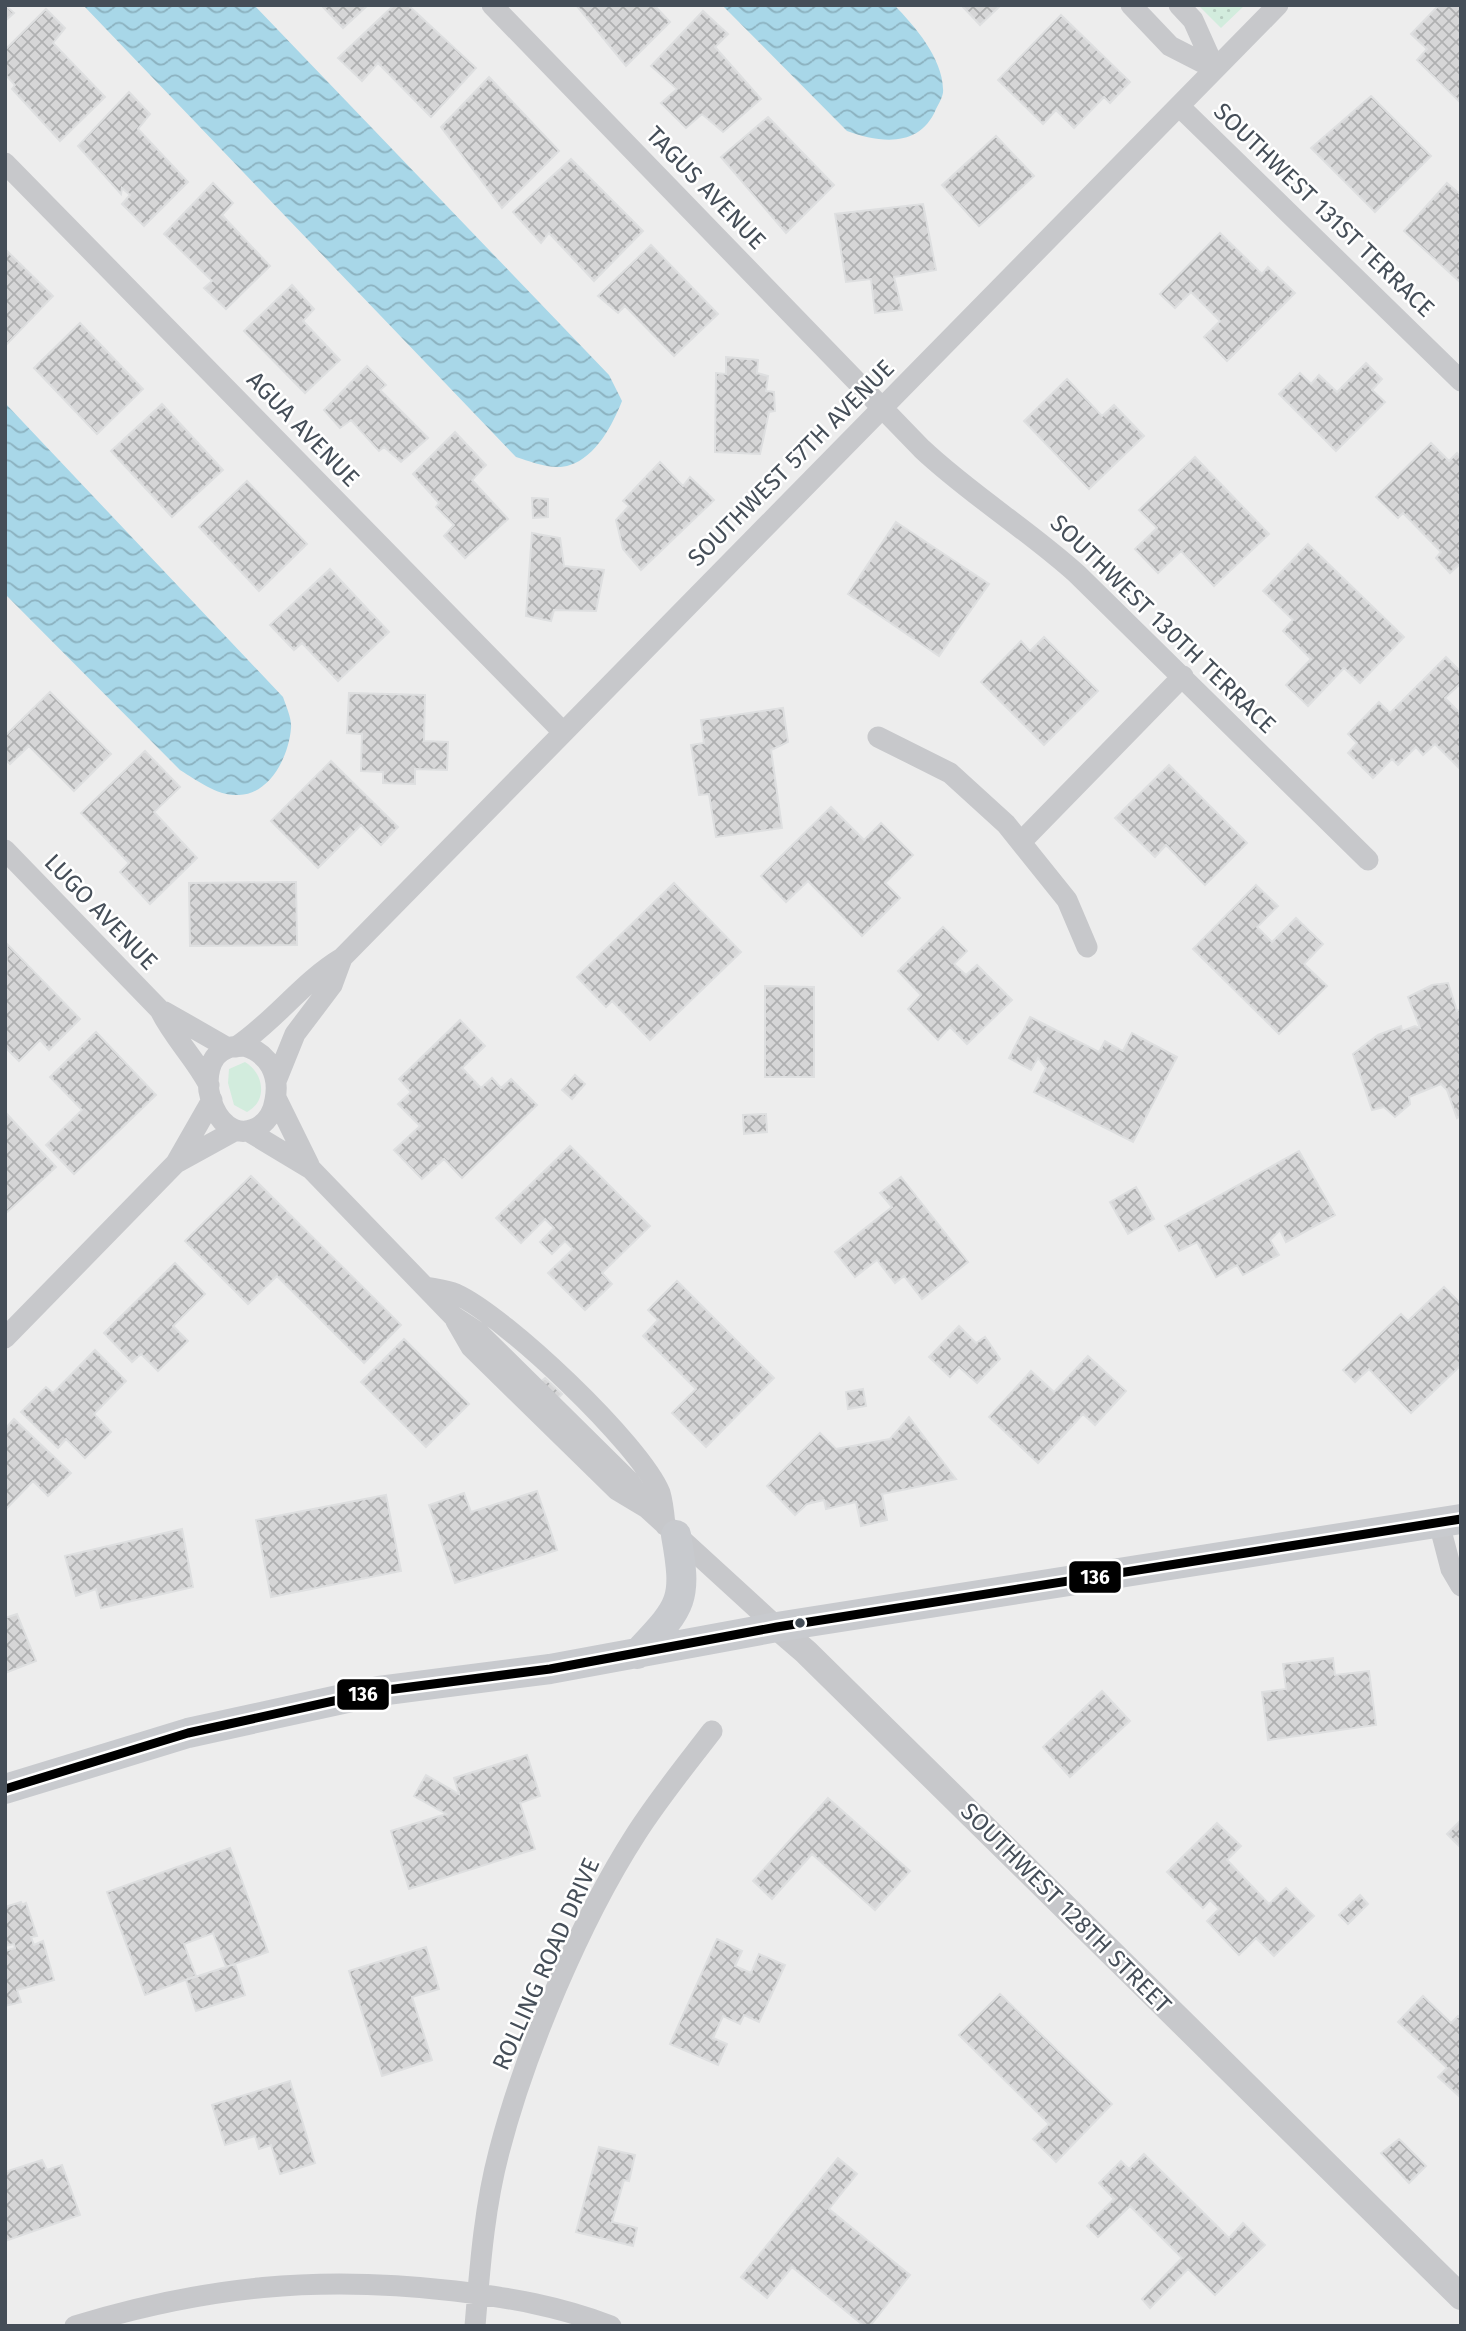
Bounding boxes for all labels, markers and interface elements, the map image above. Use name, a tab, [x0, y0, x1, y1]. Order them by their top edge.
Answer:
street label: SOUTHWEST 131ST TERRACE	[1208, 97, 1440, 323]
street label: TAGUS AVENUE	[640, 121, 772, 255]
street label: SOUTHWEST 57TH AVENUE	[682, 354, 900, 572]
street label: AGUA AVENUE	[241, 366, 365, 492]
street label: SOUTHWEST 130TH TERRACE	[1045, 509, 1281, 739]
street label: LUGO AVENUE	[39, 848, 163, 976]
line badge: 136	[1068, 1560, 1122, 1594]
text: 136	[1080, 1566, 1110, 1589]
unlabelled marker	[793, 1616, 807, 1630]
line badge: 136	[336, 1678, 390, 1711]
text: 136	[348, 1683, 378, 1706]
street label: SOUTHWEST 128TH STREET	[955, 1797, 1177, 2019]
street label: ROLLING ROAD DRIVE	[487, 1854, 605, 2074]

